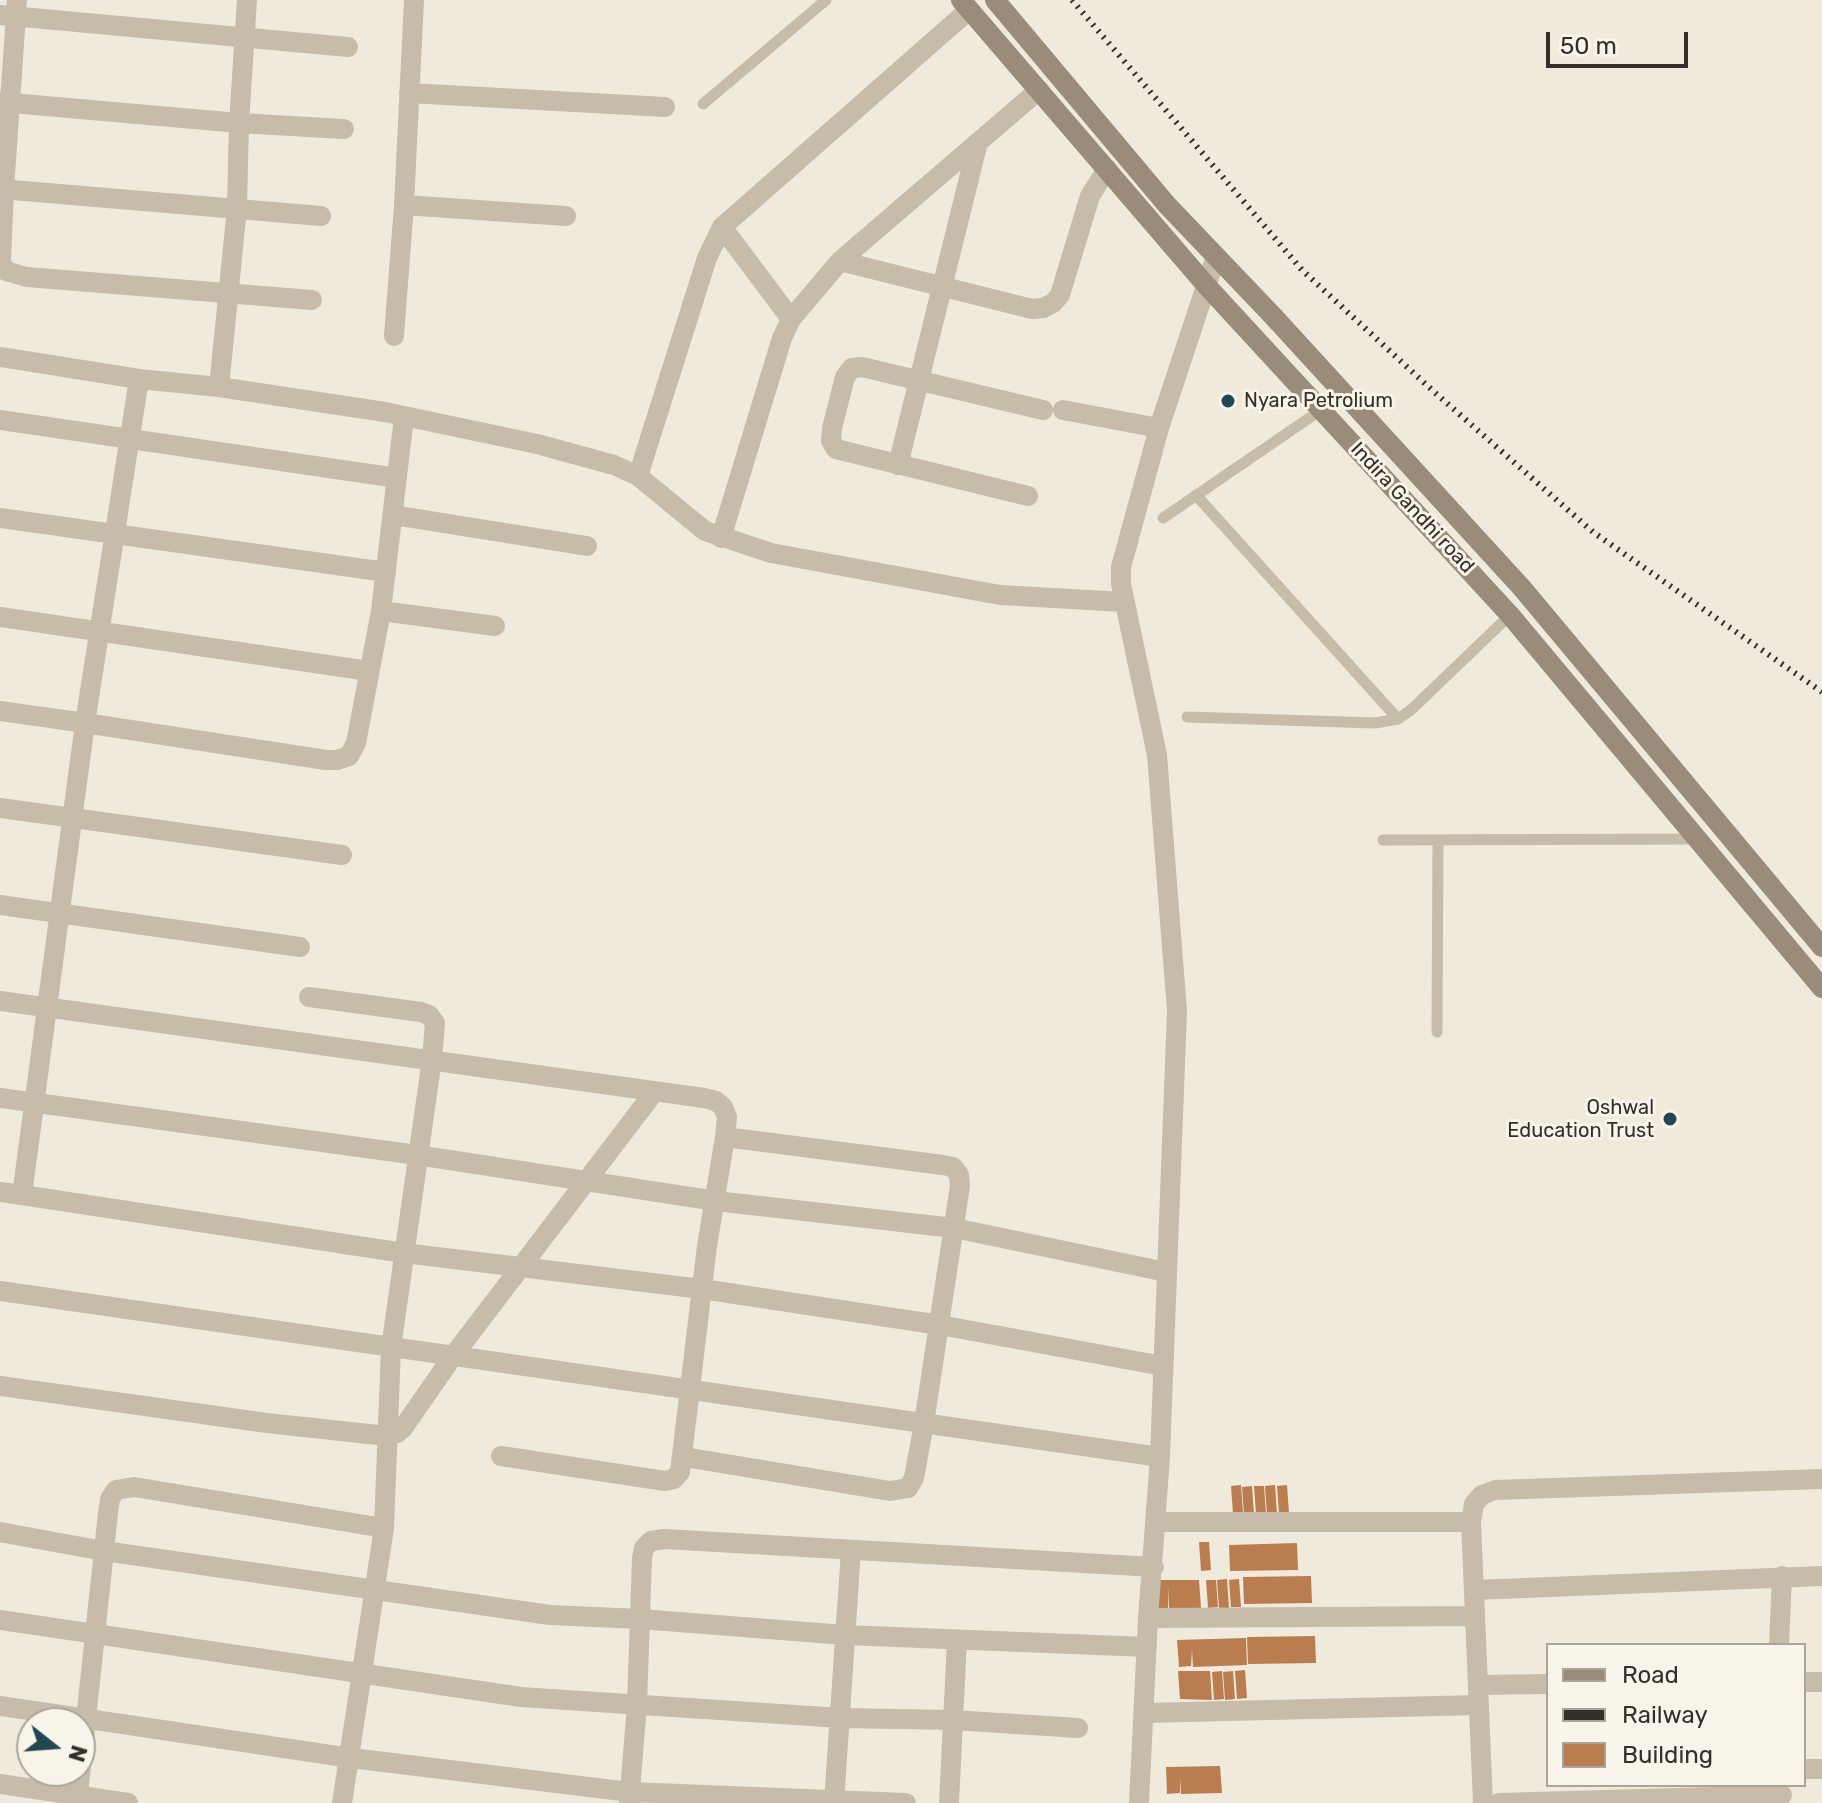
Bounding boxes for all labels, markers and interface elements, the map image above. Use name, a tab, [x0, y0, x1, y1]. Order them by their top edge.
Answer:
scale bar	[1550, 16, 1692, 66]
text: 50 m	[1560, 32, 1617, 60]
place label: Nyara Petrolium	[1244, 389, 1393, 413]
marker: Nyara Petrolium	[1219, 392, 1237, 410]
street label: Indira Gandhi road	[1345, 438, 1479, 578]
place label: Oshwal Education Trust	[1507, 1096, 1654, 1143]
marker: Oshwal Education Trust	[1661, 1110, 1679, 1128]
legend	[1546, 1643, 1806, 1787]
text: Road	[1622, 1661, 1679, 1689]
text: Railway	[1622, 1701, 1708, 1729]
north arrow	[16, 1707, 96, 1787]
text: Building	[1622, 1741, 1713, 1769]
text: N	[62, 1742, 93, 1765]

